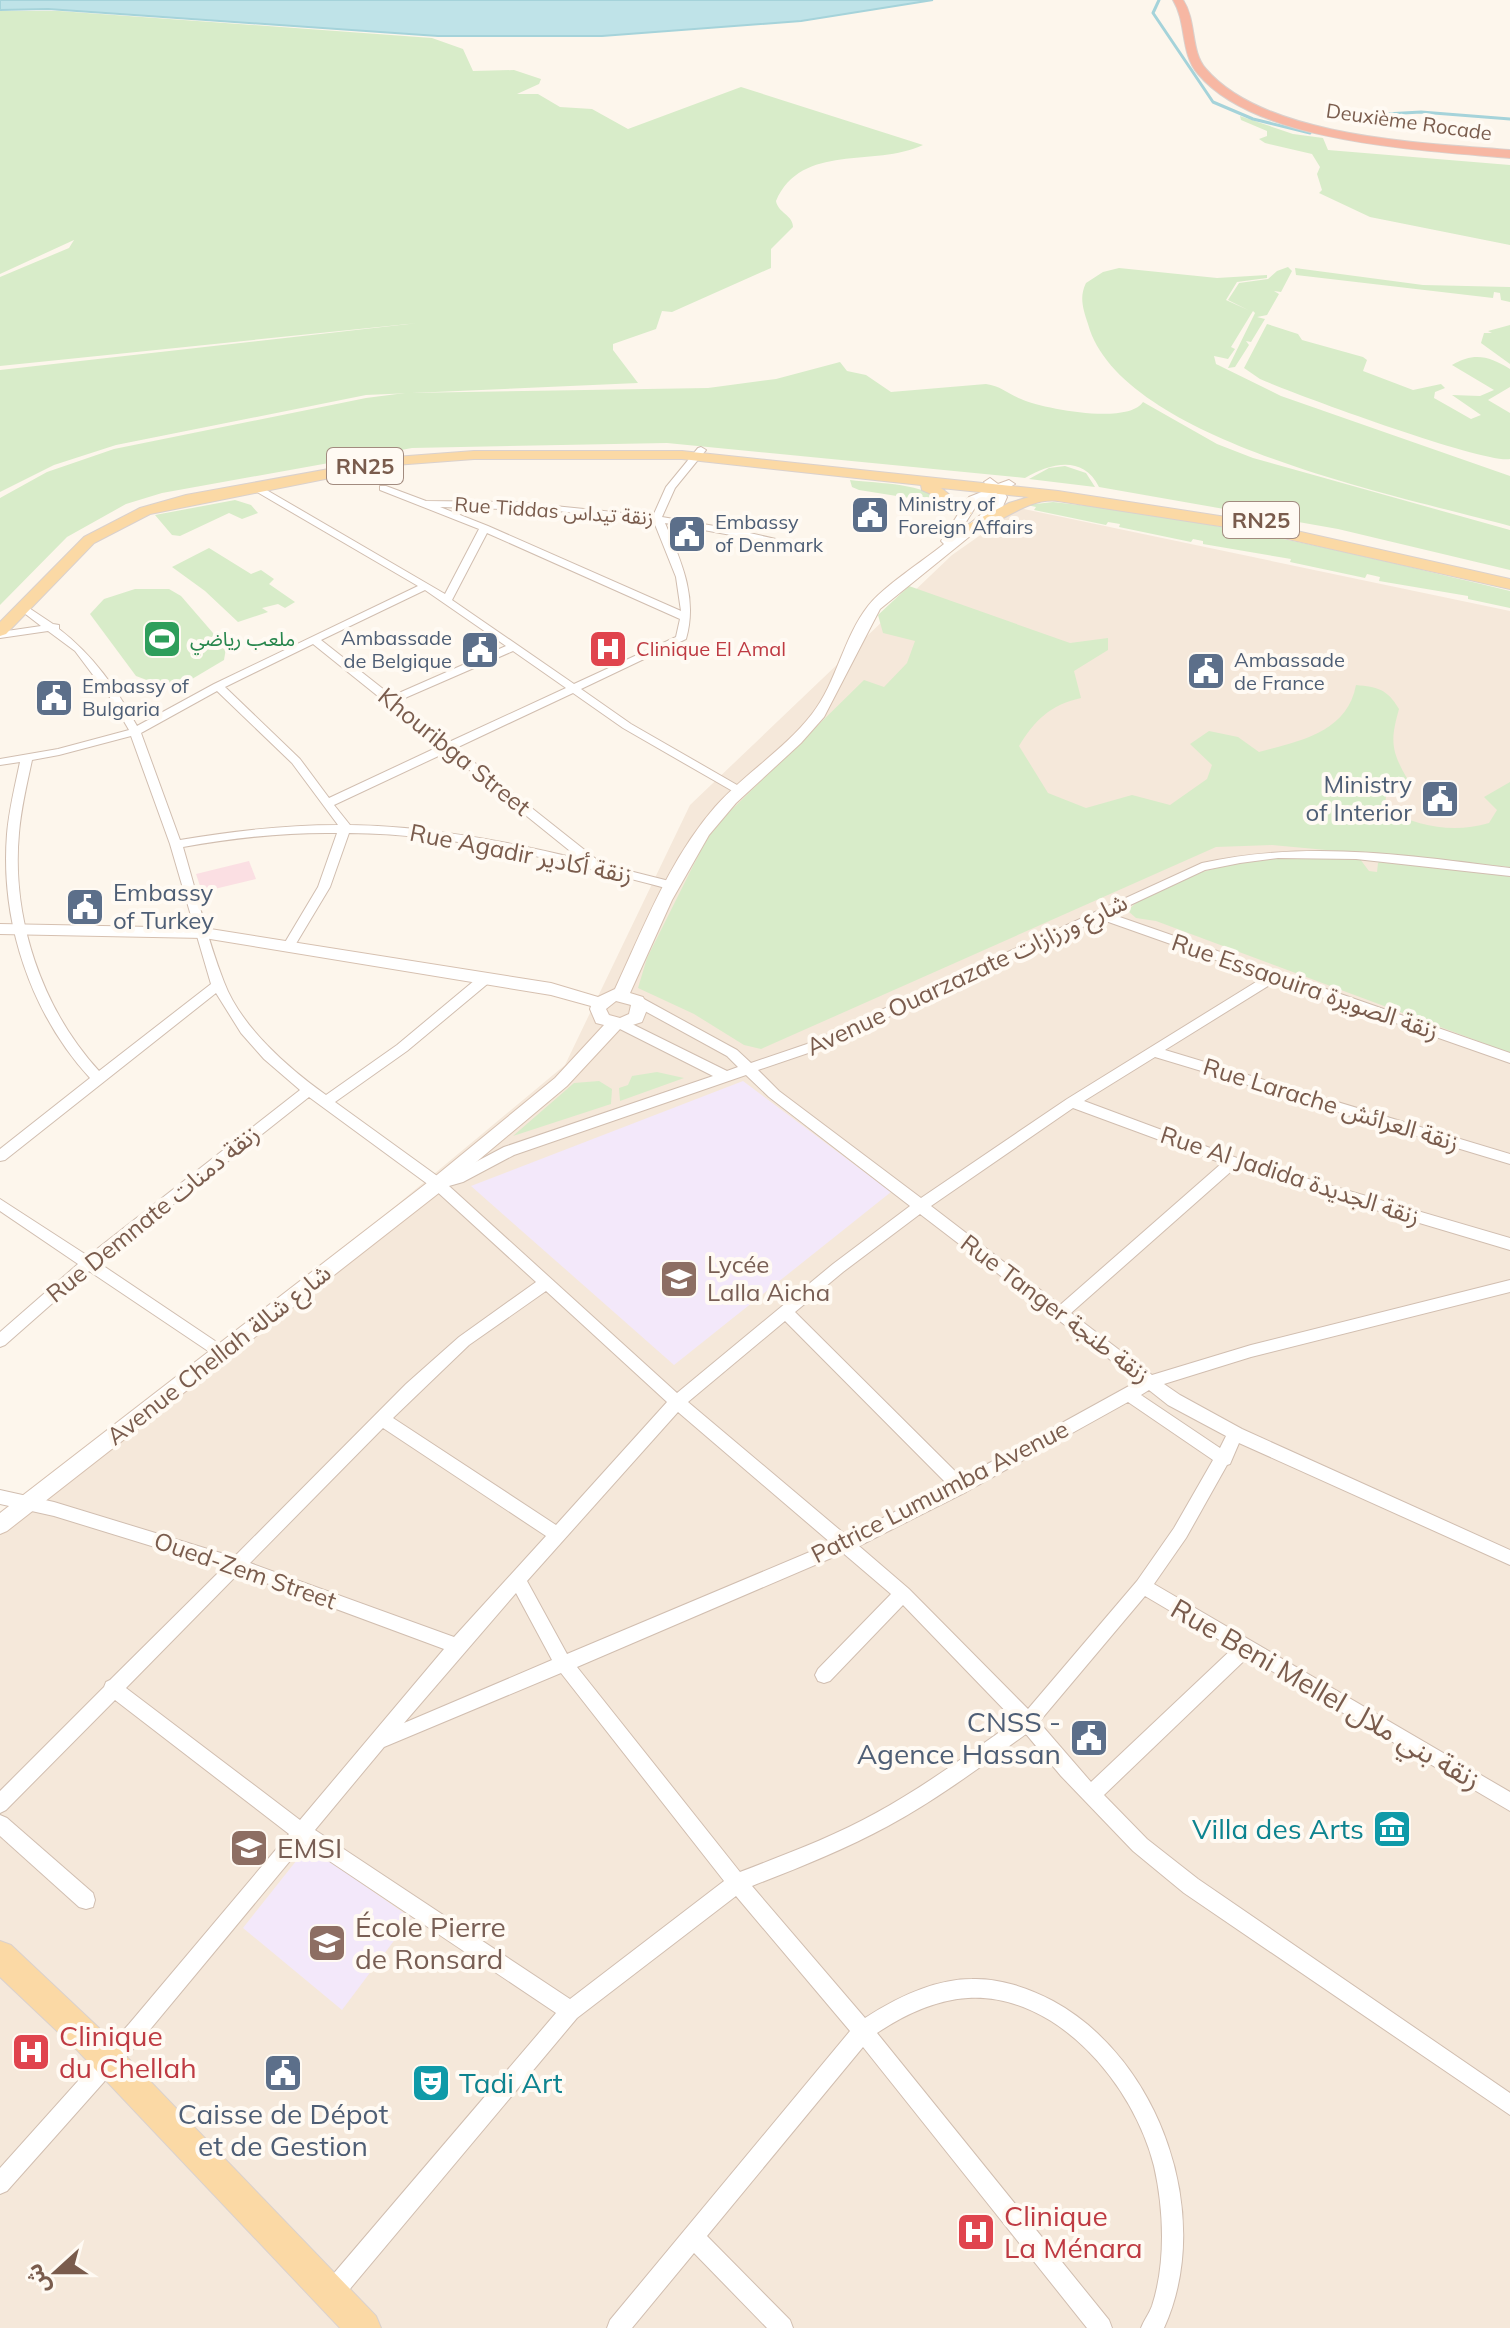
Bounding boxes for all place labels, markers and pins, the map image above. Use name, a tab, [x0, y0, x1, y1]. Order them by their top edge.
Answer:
place label: Ministry of Foreign Affairs	[898, 491, 1034, 539]
public building icon: Ministry of Foreign Affairs	[849, 494, 891, 536]
place label: Embassy of Denmark	[715, 509, 824, 557]
public building icon: Embassy of Denmark	[666, 513, 708, 555]
sports icon: ملعب رياضي	[141, 618, 183, 660]
place label: Ambassade de Belgique	[341, 625, 452, 673]
place label: ملعب رياضي	[190, 626, 295, 655]
hospital icon: Clinique El Amal	[587, 628, 629, 670]
public building icon: Ambassade de Belgique	[459, 629, 501, 671]
place label: Clinique El Amal	[636, 636, 786, 661]
place label: Ambassade de France	[1234, 647, 1345, 695]
public building icon: Ambassade de France	[1185, 650, 1227, 692]
place label: Embassy of Bulgaria	[82, 673, 189, 721]
public building icon: Embassy of Bulgaria	[33, 677, 75, 719]
place label: Ministry of Interior	[1306, 769, 1412, 827]
public building icon: Ministry of Interior	[1419, 778, 1461, 820]
place label: Embassy of Turkey	[113, 877, 214, 935]
public building icon: Embassy of Turkey	[64, 886, 106, 928]
place label: Lycée Lalla Aicha	[707, 1249, 830, 1307]
school or university icon: Lycée Lalla Aicha	[658, 1258, 700, 1300]
place label: CNSS - Agence Hassan	[857, 1704, 1061, 1771]
public building icon: CNSS - Agence Hassan	[1068, 1717, 1110, 1759]
museum icon: Villa des Arts	[1371, 1808, 1413, 1850]
place label: Villa des Arts	[1192, 1811, 1364, 1846]
school or university icon: EMSI	[228, 1827, 270, 1869]
place label: EMSI	[277, 1830, 342, 1865]
place label: École Pierre de Ronsard	[355, 1909, 506, 1976]
school or university icon: École Pierre de Ronsard	[306, 1922, 348, 1964]
place label: Clinique du Chellah	[59, 2018, 197, 2085]
hospital icon: Clinique du Chellah	[10, 2031, 52, 2073]
public building icon: Caisse de Dépot et de Gestion	[262, 2052, 304, 2094]
theatre icon: Tadi Art	[410, 2062, 452, 2104]
place label: Tadi Art	[459, 2065, 563, 2100]
place label: Caisse de Dépot et de Gestion	[178, 2096, 388, 2163]
place label: Clinique La Ménara	[1004, 2198, 1143, 2265]
hospital icon: Clinique La Ménara	[955, 2211, 997, 2253]

